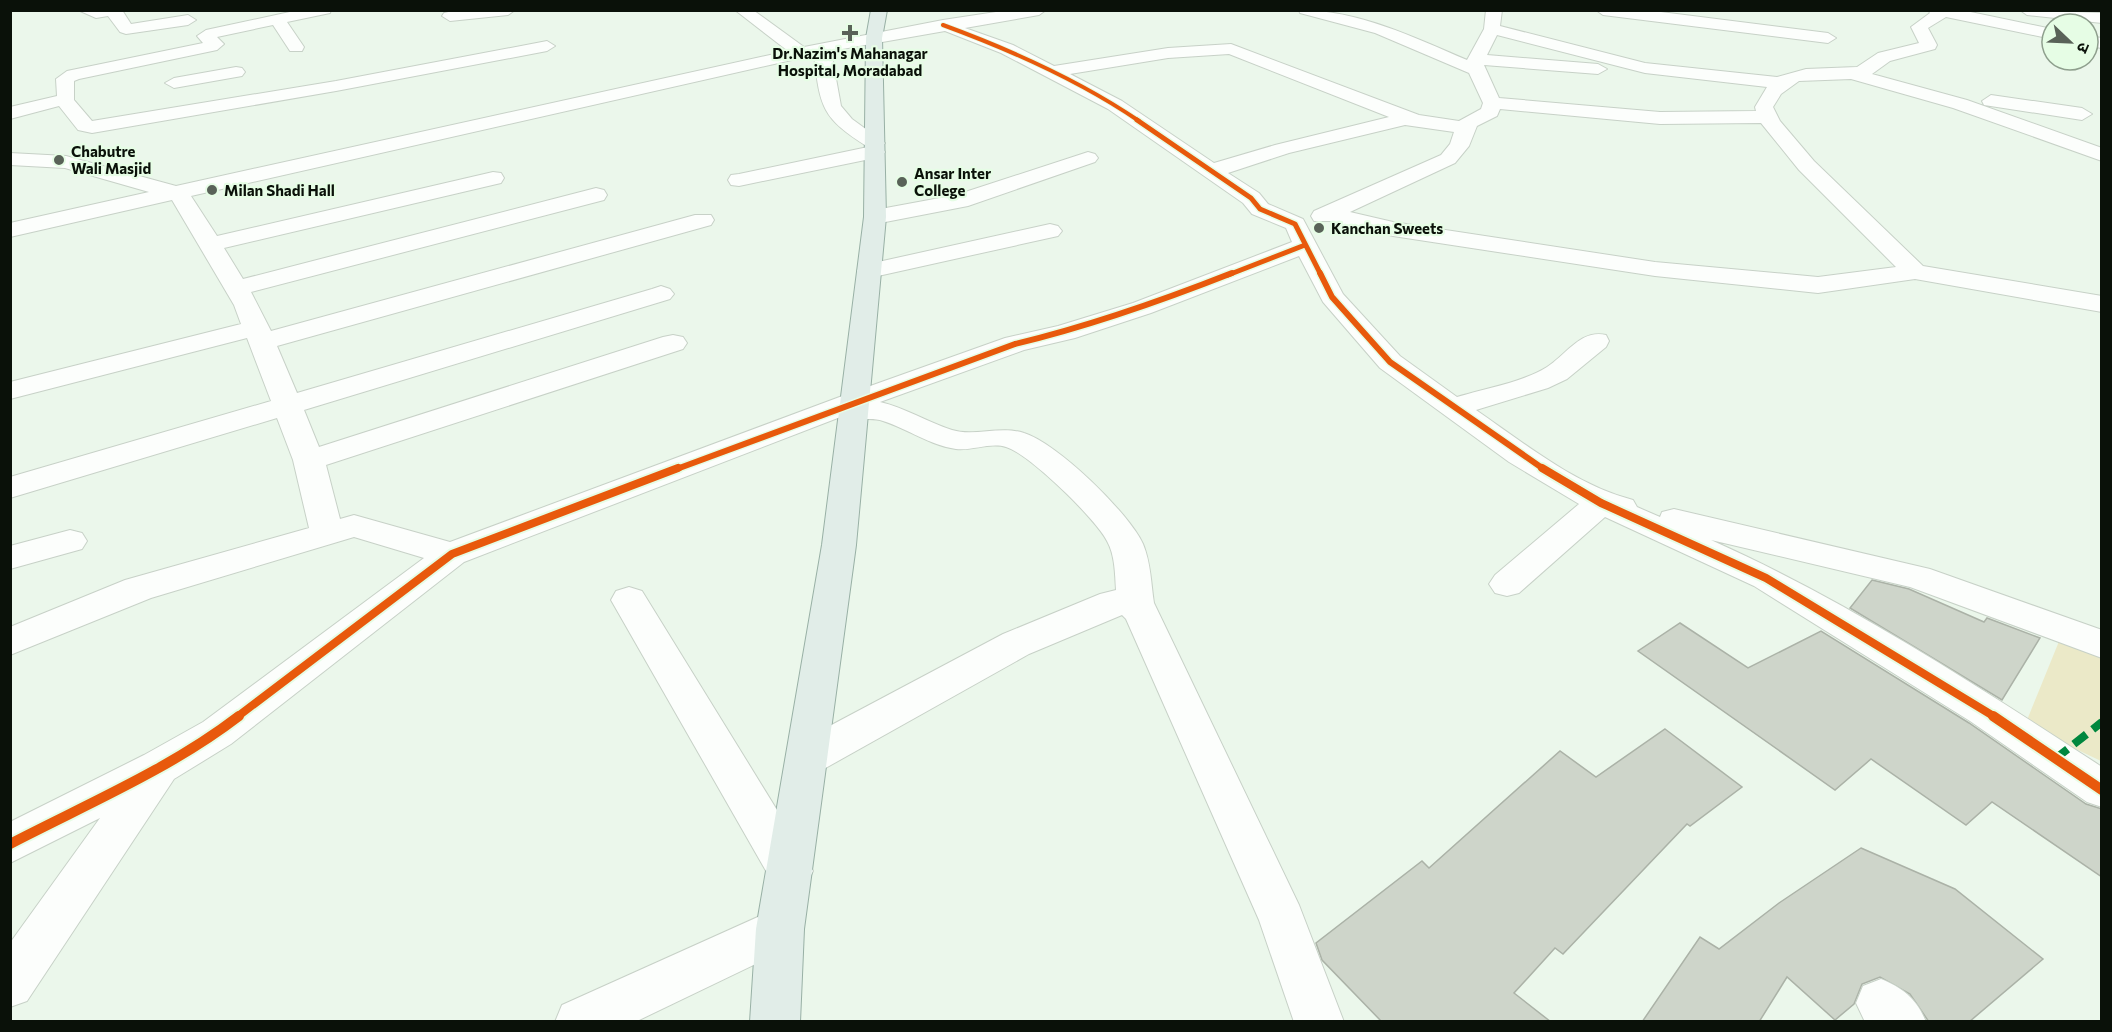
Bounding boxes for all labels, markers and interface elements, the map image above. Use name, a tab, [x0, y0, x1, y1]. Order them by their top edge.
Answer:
north arrow	[2040, 12, 2100, 72]
marker: Dr.Nazim's Mahanagar Hospital, Moradabad	[841, 24, 859, 42]
text: उ	[2073, 40, 2095, 57]
place label: Dr.Nazim's Mahanagar Hospital, Moradabad	[772, 44, 928, 79]
place label: Chabutre Wali Masjid	[71, 142, 151, 177]
marker: Chabutre Wali Masjid	[52, 153, 66, 167]
place label: Ansar Inter College	[914, 164, 991, 199]
marker: Ansar Inter College	[895, 175, 909, 189]
place label: Milan Shadi Hall	[224, 181, 335, 199]
marker: Milan Shadi Hall	[205, 183, 219, 197]
place label: Kanchan Sweets	[1331, 219, 1443, 237]
marker: Kanchan Sweets	[1312, 221, 1326, 235]

